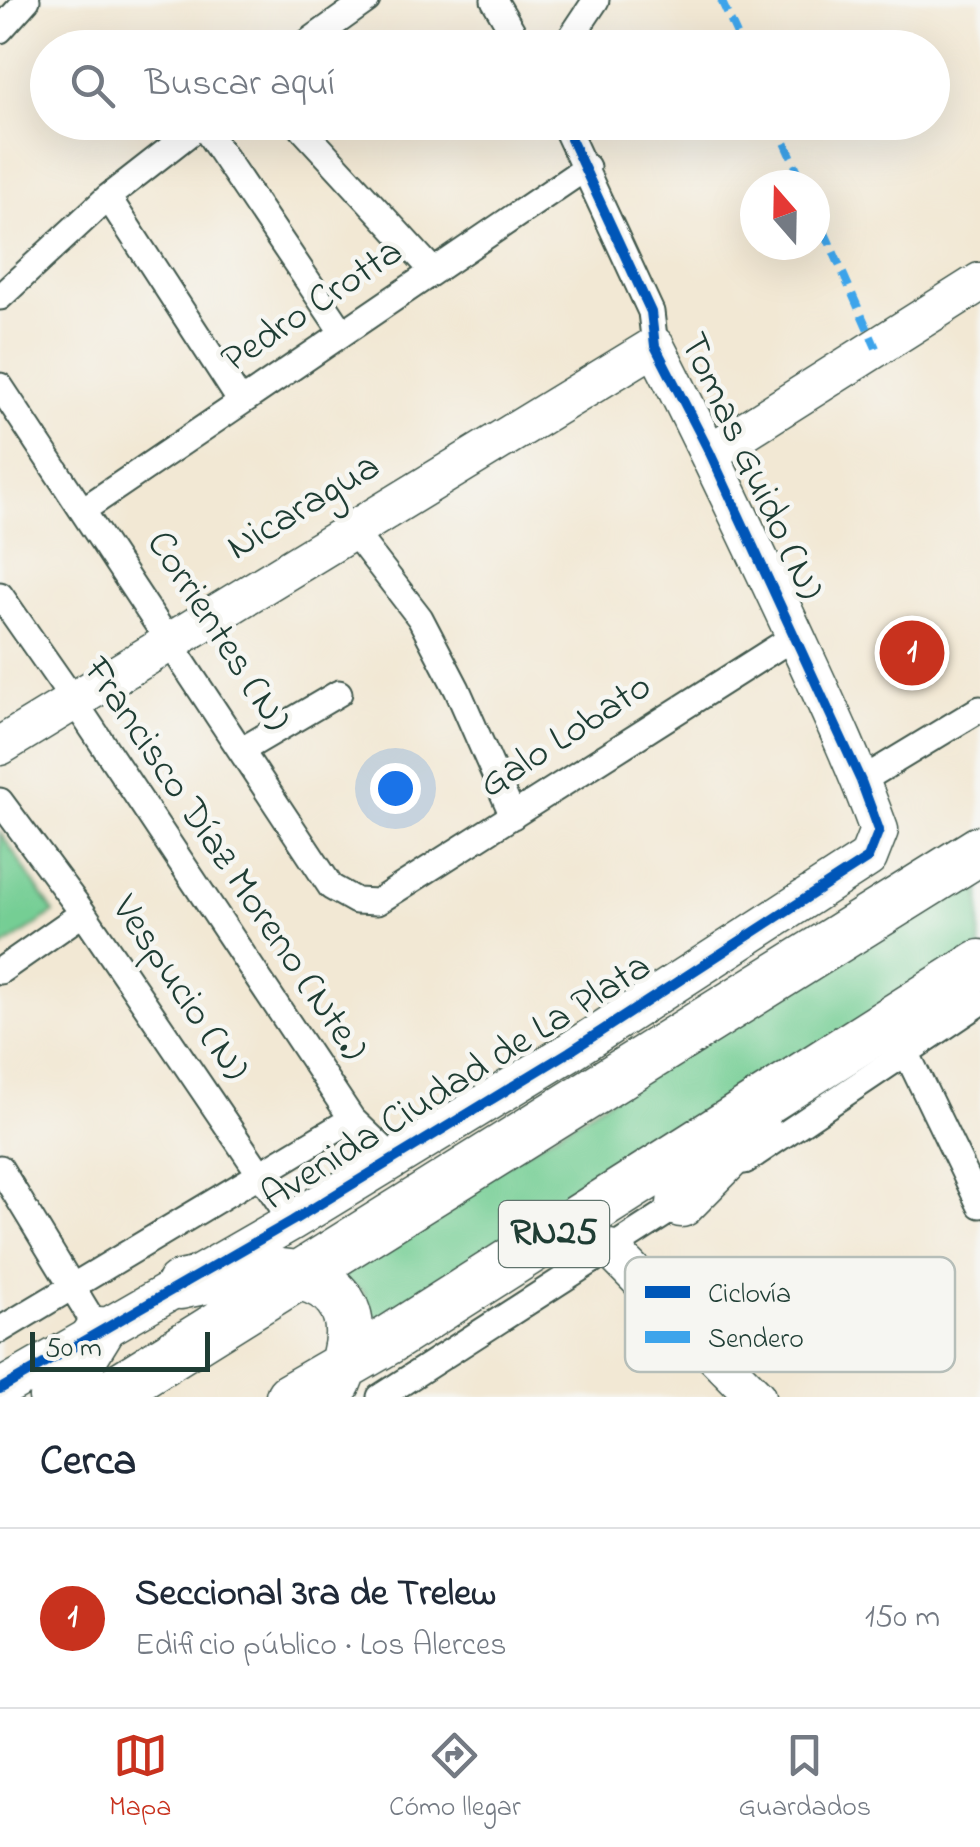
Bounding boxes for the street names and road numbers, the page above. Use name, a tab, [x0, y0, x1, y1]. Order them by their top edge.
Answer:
street label: Pedro Crotta	[210, 224, 416, 390]
street label: Tomas Guido (N)	[662, 324, 838, 610]
street label: Nicaragua	[216, 439, 392, 577]
street label: Corrientes (N)	[130, 520, 304, 744]
street label: Francisco Díaz Moreno (Nte.)	[66, 645, 382, 1074]
street label: Galo Lobato	[468, 659, 664, 815]
street label: Vespucio (N)	[94, 883, 263, 1094]
street label: Avenida Ciudad de La Plata	[251, 939, 663, 1227]
road number: RN25	[499, 1201, 609, 1267]

